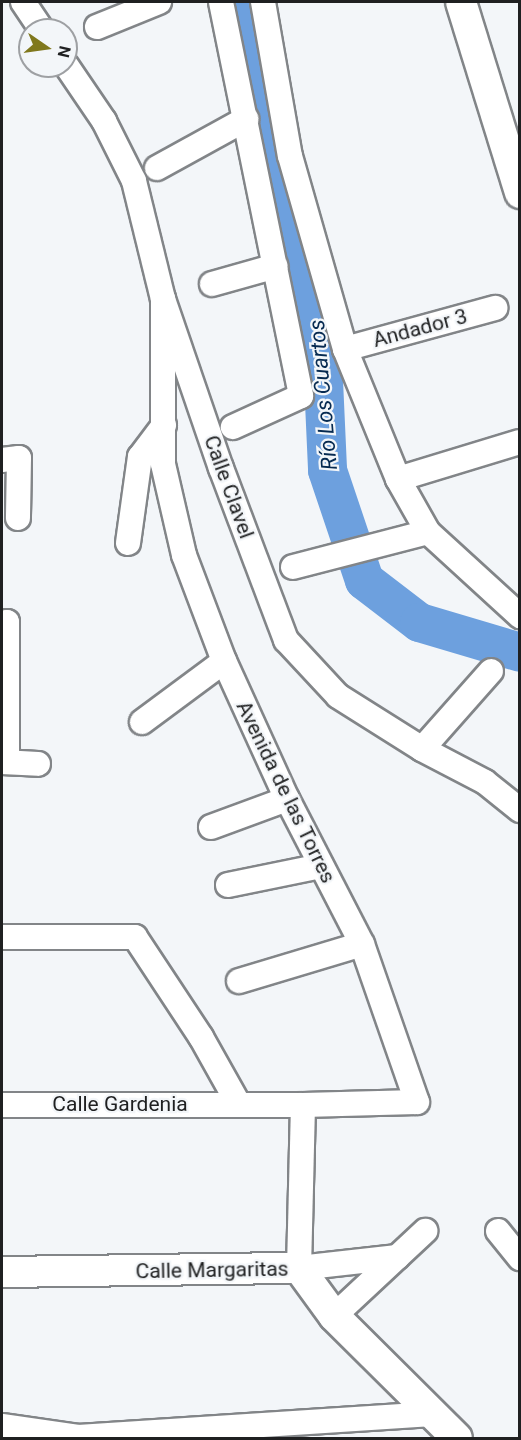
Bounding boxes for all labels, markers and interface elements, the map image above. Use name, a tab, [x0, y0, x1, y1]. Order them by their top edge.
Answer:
north arrow	[18, 18, 78, 78]
text: N	[54, 44, 75, 59]
street label: Andador 3	[370, 303, 470, 353]
water label: Río Los Cuartos	[303, 319, 343, 471]
street label: Calle Clavel	[199, 432, 259, 542]
street label: Avenida de las Torres	[231, 697, 341, 887]
street label: Calle Gardenia	[52, 1091, 188, 1117]
street label: Calle Margaritas	[135, 1256, 289, 1284]

